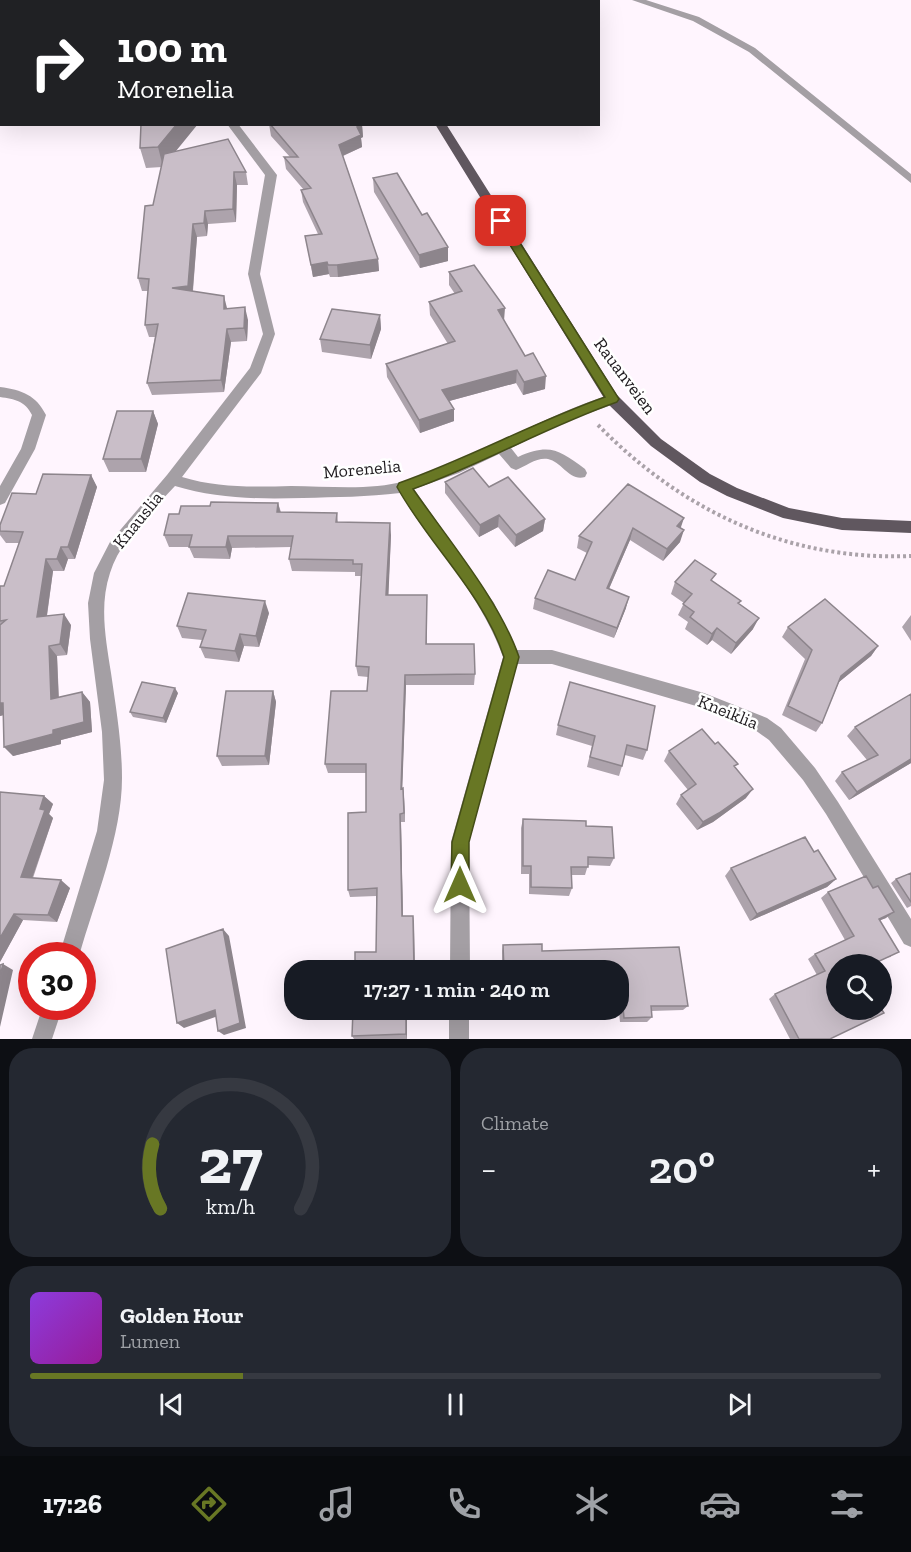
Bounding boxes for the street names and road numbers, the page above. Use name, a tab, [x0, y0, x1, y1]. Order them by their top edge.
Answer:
street label: Rauanveien	[589, 334, 661, 419]
street label: Morenelia	[322, 455, 402, 483]
street label: Knauslia	[108, 487, 168, 553]
street label: Kneiklia	[695, 690, 762, 734]

